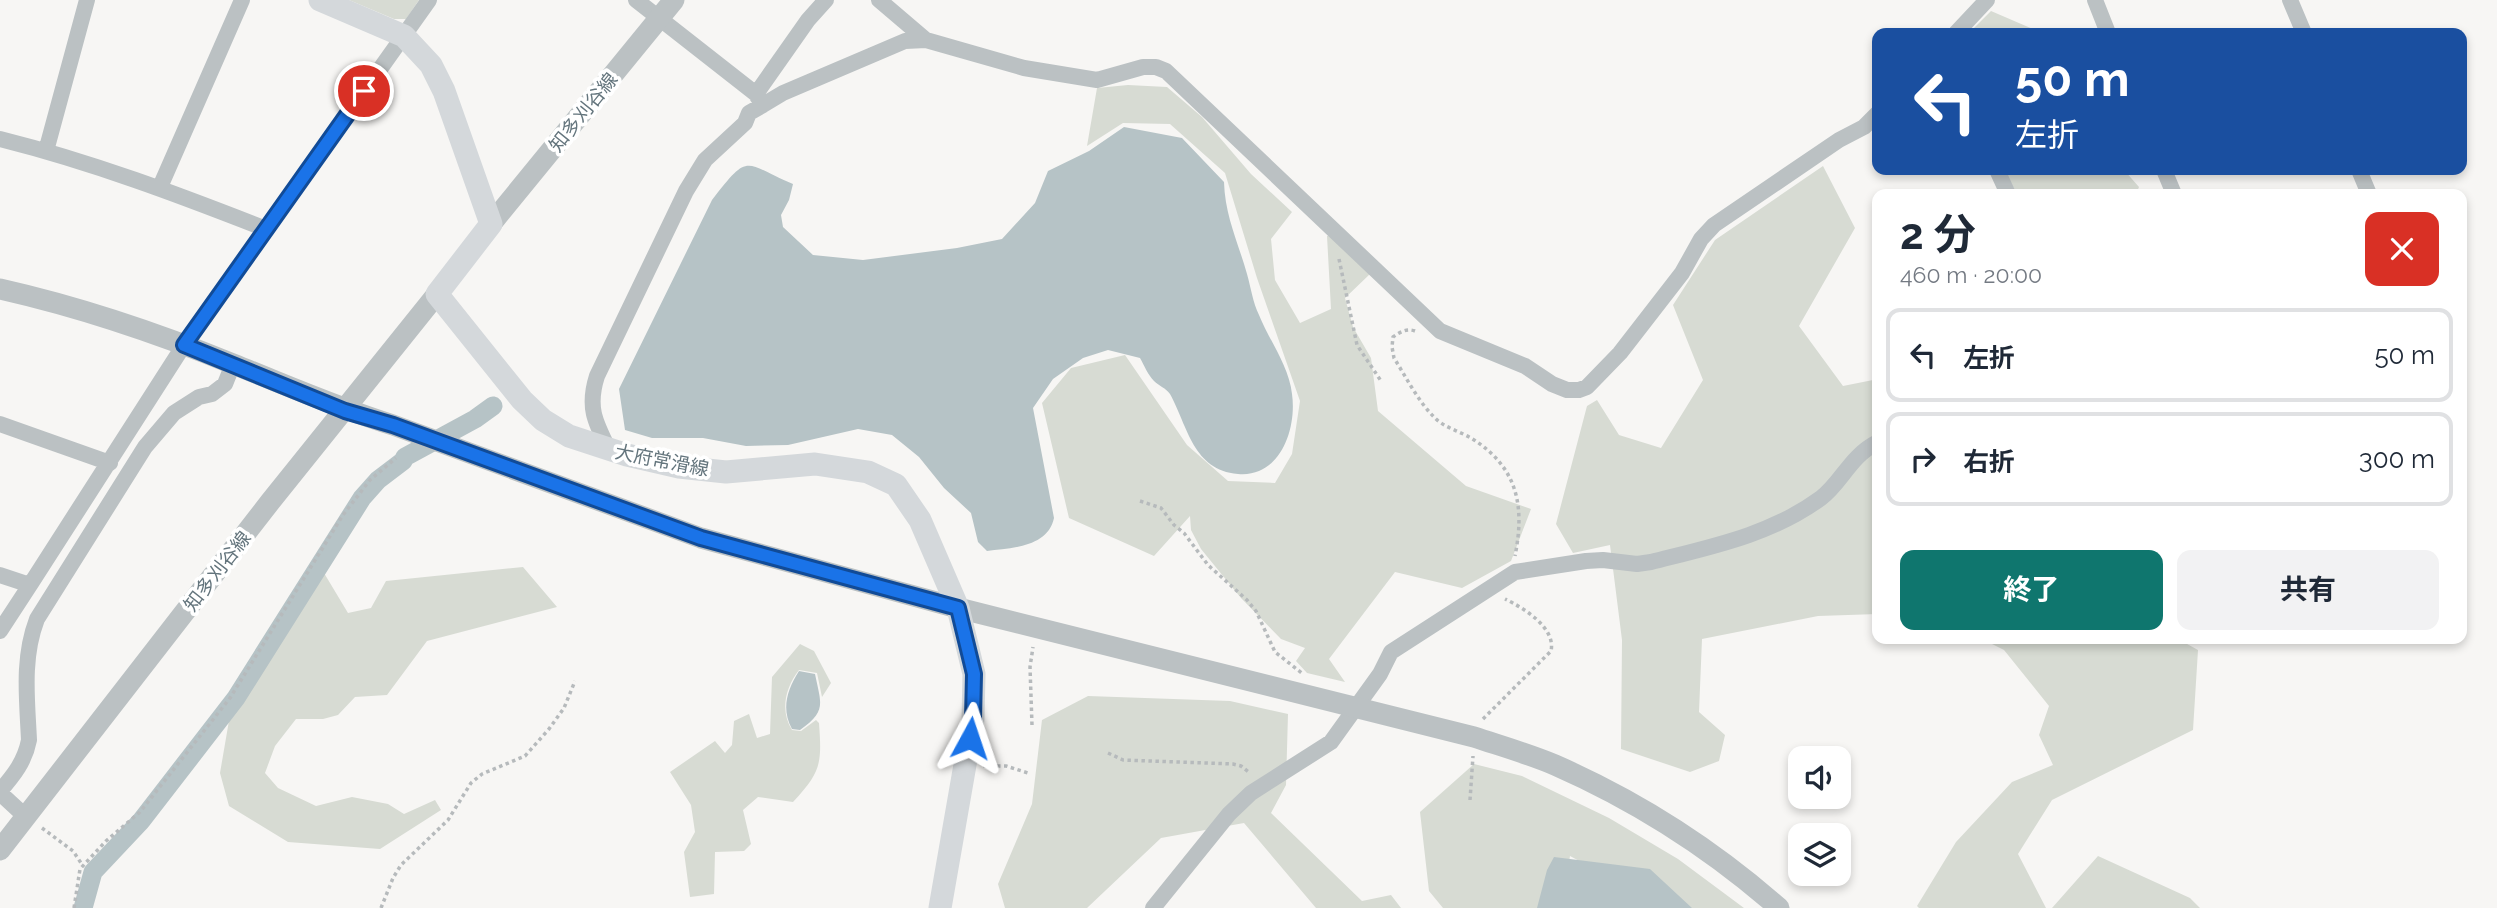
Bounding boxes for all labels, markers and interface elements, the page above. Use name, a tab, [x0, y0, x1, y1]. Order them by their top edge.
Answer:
text: 50 m	[2015, 50, 2130, 107]
icon: left	[1900, 56, 1991, 147]
pin	[334, 61, 394, 121]
street label: 知多刈谷線	[545, 68, 621, 156]
icon: arrive	[345, 72, 383, 110]
text: 左折	[2015, 116, 2079, 153]
text: 2 分	[1900, 210, 1976, 259]
button: close	[2365, 212, 2439, 286]
text: 460 m · 20:00	[1900, 261, 2042, 288]
icon: left	[1904, 336, 1942, 374]
text: 50 m	[2374, 340, 2435, 370]
text: 左折	[1963, 343, 2015, 373]
street label: 大府常滑線	[613, 440, 711, 480]
icon: right	[1904, 440, 1942, 478]
text: 300 m	[2359, 444, 2435, 474]
text: 右折	[1963, 447, 2015, 477]
street label: 知多刈谷線	[179, 527, 255, 615]
button: 終了	[1900, 550, 2163, 630]
button: 共有	[2177, 550, 2439, 630]
position arrow	[933, 701, 1007, 775]
map controls	[1788, 746, 1851, 886]
button: sound	[1788, 746, 1851, 809]
button: layers	[1788, 823, 1851, 886]

